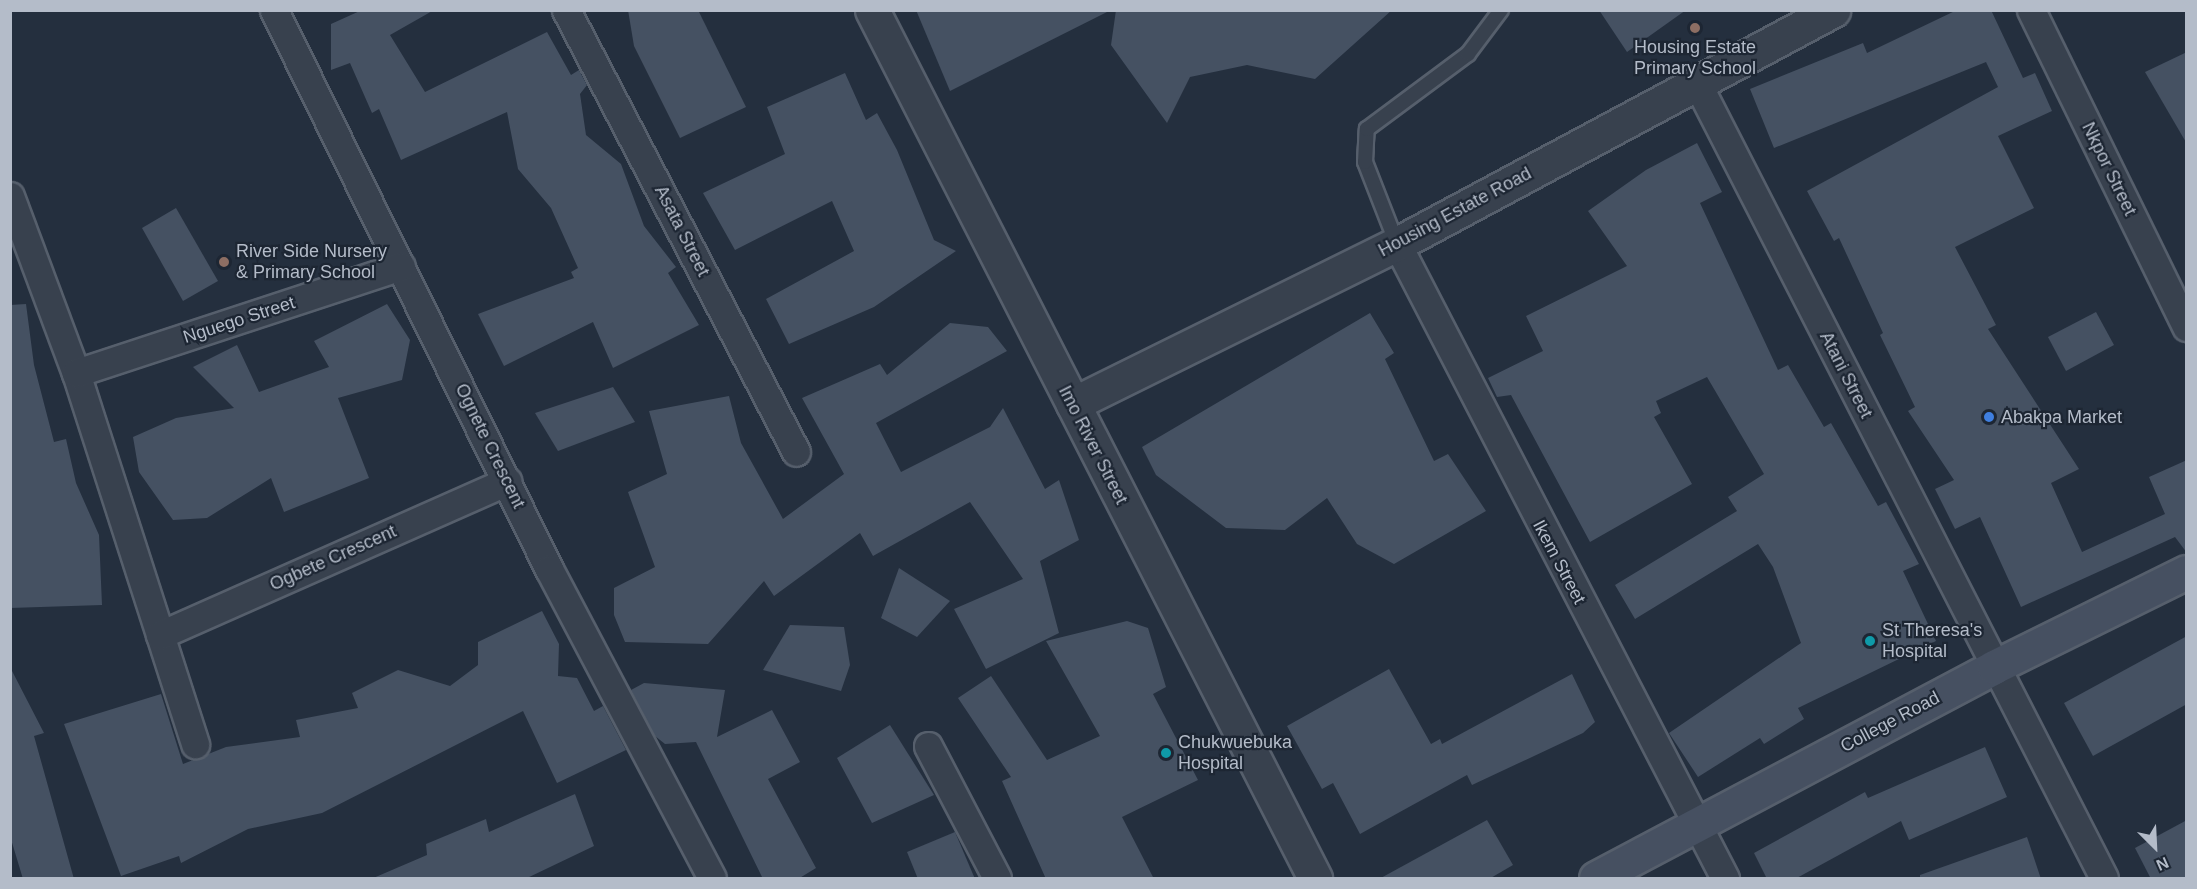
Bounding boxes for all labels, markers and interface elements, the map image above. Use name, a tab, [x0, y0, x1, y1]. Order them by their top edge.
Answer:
marker: Housing Estate Primary School	[1688, 21, 1702, 35]
place label: Housing Estate Primary School	[1634, 37, 1756, 80]
street label: Nkpor Street	[2077, 119, 2141, 219]
street label: Housing Estate Road	[1375, 163, 1535, 261]
street label: Asata Street	[650, 182, 714, 280]
place label: River Side Nursery & Primary School	[236, 241, 387, 284]
marker: River Side Nursery & Primary School	[217, 255, 231, 269]
street label: Nguego Street	[180, 292, 298, 348]
street label: Atani Street	[1815, 328, 1877, 422]
street label: Ognete Crescent	[450, 380, 530, 512]
street label: Imo River Street	[1054, 382, 1132, 508]
place label: Abakpa Market	[2001, 406, 2122, 428]
marker: Abakpa Market	[1982, 410, 1996, 424]
street label: Ikem Street	[1528, 516, 1590, 608]
street label: Ogbete Crescent	[266, 520, 400, 596]
place label: St Theresa's Hospital	[1882, 620, 1982, 662]
marker: St Theresa's Hospital	[1863, 634, 1877, 648]
street label: College Road	[1837, 687, 1943, 757]
place label: Chukwuebuka Hospital	[1178, 732, 1292, 774]
marker: Chukwuebuka Hospital	[1159, 746, 1173, 760]
north arrow	[2125, 817, 2185, 877]
text: N	[2154, 854, 2171, 874]

